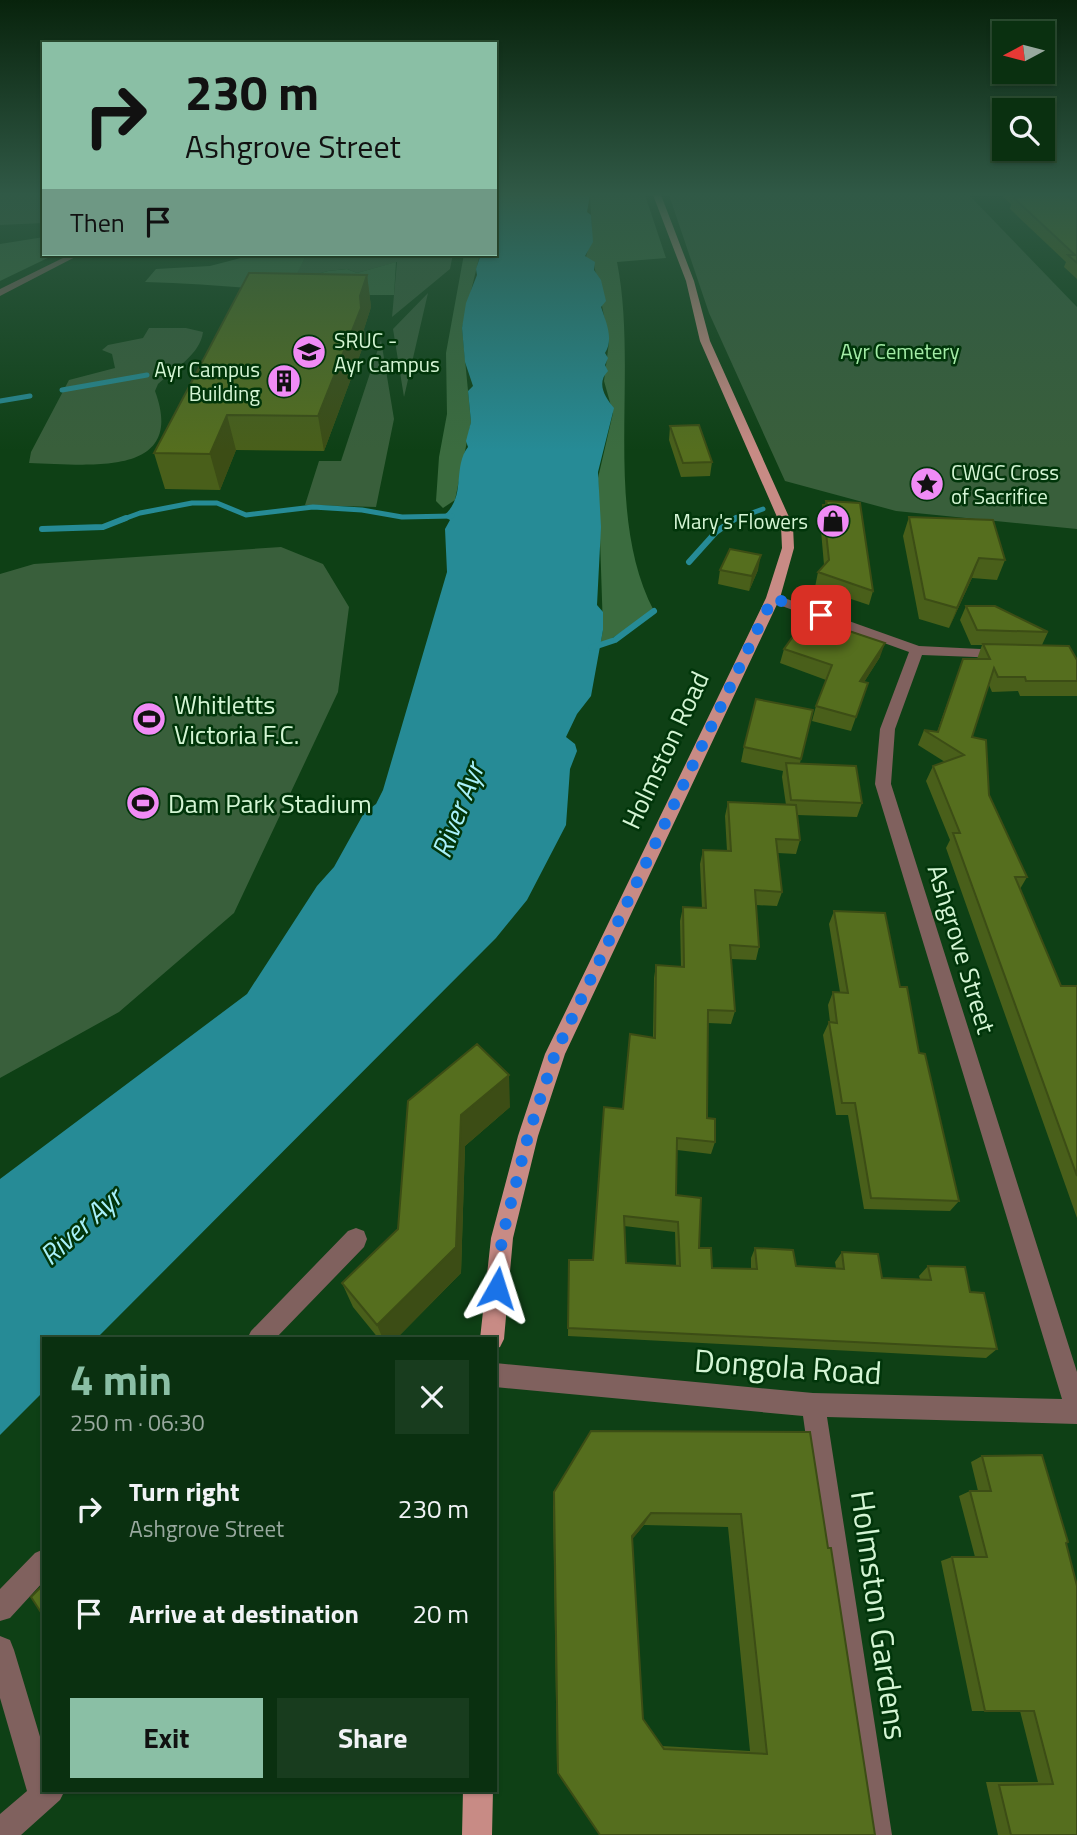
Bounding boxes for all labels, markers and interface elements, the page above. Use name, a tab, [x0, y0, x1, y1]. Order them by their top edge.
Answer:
north arrow	[992, 21, 1055, 84]
map controls	[992, 21, 1055, 161]
text: 230 m	[185, 54, 319, 129]
icon: right	[70, 70, 161, 161]
button: search	[992, 98, 1055, 161]
text: Ashgrove Street	[185, 122, 401, 170]
text: Then	[70, 203, 125, 242]
icon: arrive	[139, 203, 177, 241]
place label: SRUC - Ayr Campus	[334, 324, 440, 380]
school or university icon: SRUC - Ayr Campus	[290, 333, 328, 371]
park label: Ayr Cemetery	[840, 335, 960, 367]
place label: Ayr Campus Building	[154, 353, 260, 409]
building icon: Ayr Campus Building	[265, 362, 303, 400]
place label: CWGC Cross of Sacrifice	[951, 456, 1059, 512]
place icon: CWGC Cross of Sacrifice	[908, 465, 946, 503]
shop icon: Mary's Flowers	[814, 502, 852, 540]
place label: Mary's Flowers	[673, 505, 808, 537]
pin	[791, 585, 851, 645]
icon: arrive	[802, 596, 840, 634]
street label: Holmston Road	[611, 665, 719, 835]
place label: Whitletts Victoria F.C.	[174, 685, 299, 754]
sports icon: Whitletts Victoria F.C.	[130, 700, 168, 738]
water label: River Ayr	[419, 753, 496, 864]
sports icon: Dam Park Stadium	[124, 784, 162, 822]
place label: Dam Park Stadium	[168, 784, 372, 823]
street label: Ashgrove Street	[918, 859, 1006, 1039]
water label: River Ayr	[29, 1175, 133, 1275]
position arrow	[460, 1251, 534, 1325]
street label: Dongola Road	[693, 1336, 883, 1396]
text: 4 min	[70, 1347, 172, 1411]
button: close	[395, 1360, 469, 1434]
text: 250 m · 06:30	[70, 1405, 205, 1440]
text: Turn right	[129, 1472, 240, 1511]
street label: Holmston Gardens	[839, 1487, 921, 1743]
text: 230 m	[398, 1489, 469, 1528]
icon: right	[70, 1490, 108, 1528]
text: Ashgrove Street	[129, 1511, 284, 1546]
text: Arrive at destination	[129, 1594, 359, 1633]
text: 20 m	[412, 1594, 469, 1633]
icon: arrive	[70, 1595, 108, 1633]
button: Exit	[70, 1698, 263, 1778]
button: Share	[277, 1698, 469, 1778]

